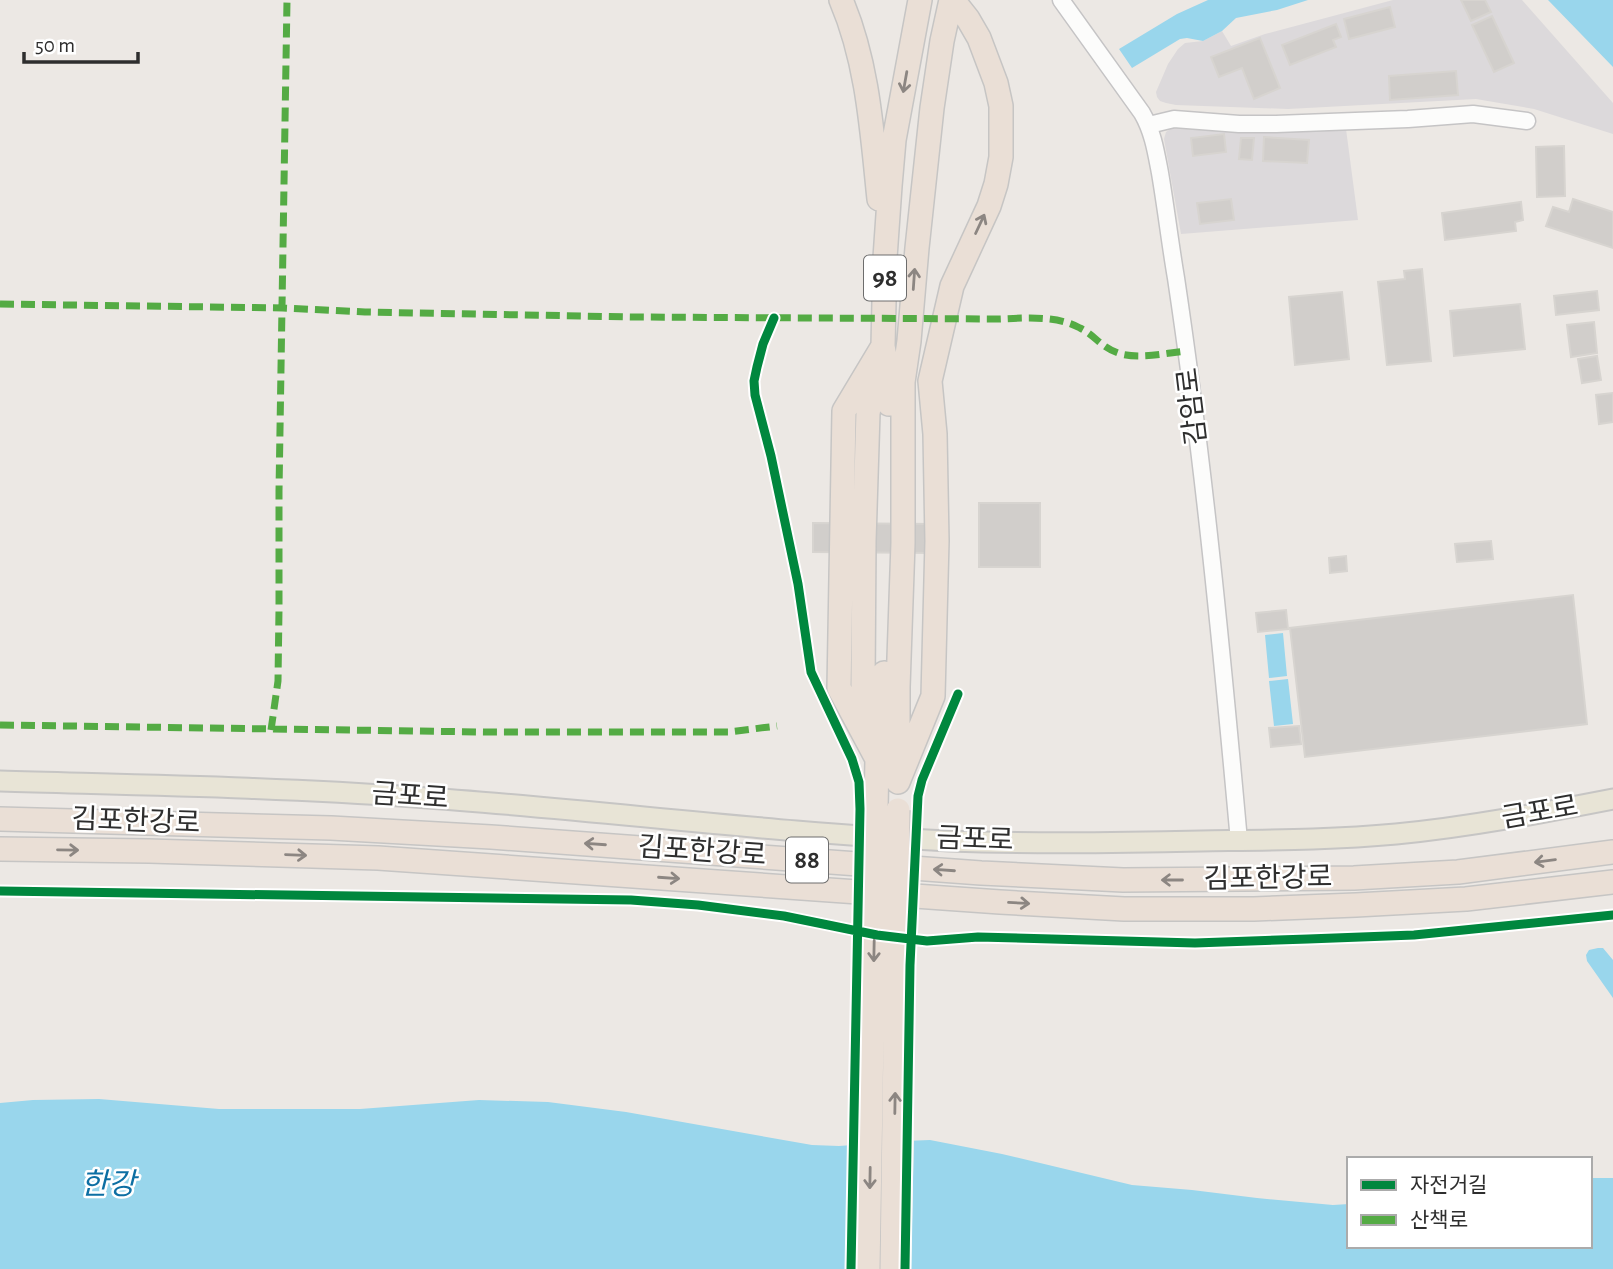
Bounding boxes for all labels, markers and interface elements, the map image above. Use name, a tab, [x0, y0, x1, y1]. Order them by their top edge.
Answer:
scale bar	[24, 21, 138, 65]
text: 50 m	[35, 35, 75, 56]
one-way arrow	[897, 70, 911, 92]
one-way arrow	[974, 214, 987, 235]
road number: 98	[864, 256, 906, 300]
one-way arrow	[908, 268, 921, 291]
street label: 감암로	[1172, 366, 1212, 446]
street label: 금포로	[370, 780, 450, 814]
street label: 금포로	[1500, 793, 1580, 833]
street label: 김포한강로	[71, 804, 201, 838]
street label: 금포로	[936, 825, 1014, 855]
street label: 김포한강로	[637, 832, 767, 870]
one-way arrow	[584, 838, 607, 851]
road number: 88	[786, 838, 828, 882]
one-way arrow	[56, 843, 79, 857]
one-way arrow	[284, 849, 307, 862]
one-way arrow	[1535, 855, 1557, 868]
street label: 김포한강로	[1203, 862, 1333, 894]
one-way arrow	[934, 863, 956, 876]
one-way arrow	[658, 872, 680, 885]
one-way arrow	[1160, 873, 1183, 887]
one-way arrow	[1007, 897, 1029, 910]
one-way arrow	[867, 939, 881, 962]
one-way arrow	[888, 1092, 902, 1115]
legend	[1347, 1157, 1592, 1248]
one-way arrow	[863, 1167, 877, 1190]
water label: 한강	[80, 1169, 139, 1200]
text: 자전거길	[1410, 1174, 1487, 1196]
text: 산책로	[1410, 1209, 1468, 1231]

